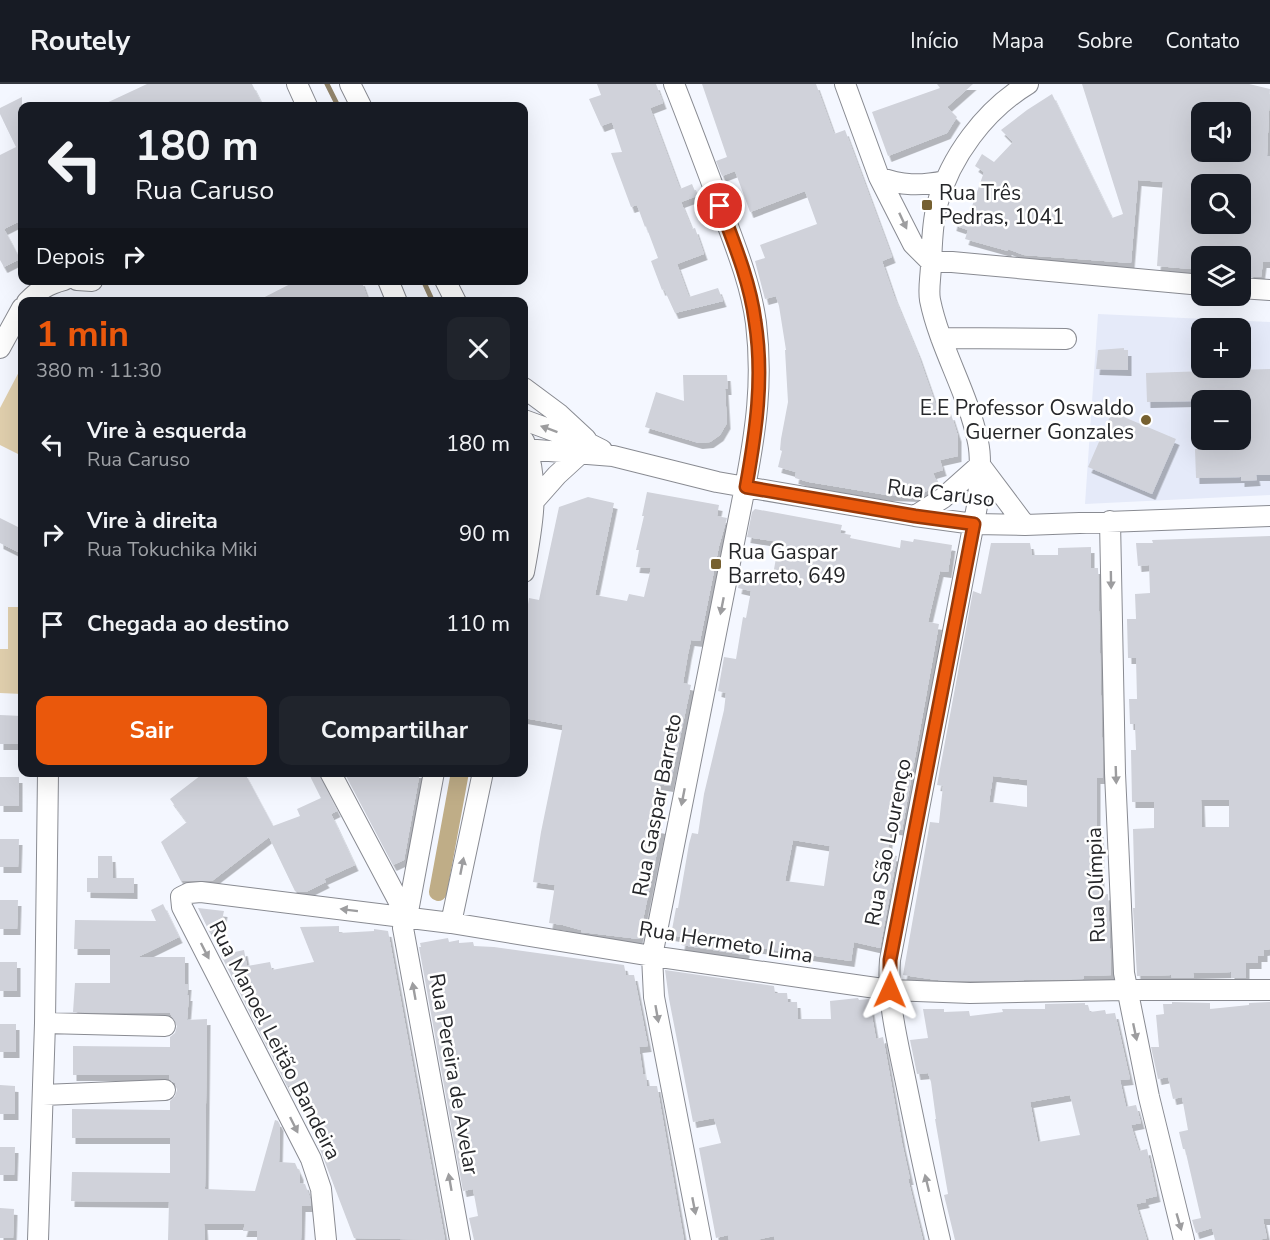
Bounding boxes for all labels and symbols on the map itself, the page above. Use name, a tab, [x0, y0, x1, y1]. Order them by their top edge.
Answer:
place label: Rua Três Pedras, 1041	[939, 179, 1064, 231]
pin	[694, 180, 745, 231]
marker: Rua Três Pedras, 1041	[920, 198, 934, 212]
one-way arrow	[898, 213, 907, 230]
place label: E.E Professor Oswaldo Guerner Gonzales	[920, 394, 1134, 446]
marker: E.E Professor Oswaldo Guerner Gonzales	[1139, 413, 1153, 427]
one-way arrow	[540, 424, 558, 434]
street label: Rua Caruso	[886, 473, 996, 513]
place label: Rua Gaspar Barreto, 649	[728, 538, 846, 590]
marker: Rua Gaspar Barreto, 649	[709, 557, 723, 571]
one-way arrow	[1107, 570, 1116, 589]
one-way arrow	[716, 597, 726, 615]
street label: Rua Gaspar Barreto	[626, 711, 688, 899]
street label: Rua São Lourenço	[858, 756, 918, 928]
one-way arrow	[1111, 765, 1120, 784]
one-way arrow	[678, 788, 687, 807]
street label: Rua Olímpia	[1080, 827, 1112, 943]
one-way arrow	[458, 856, 467, 875]
one-way arrow	[340, 905, 359, 915]
street label: Rua Hermeto Lima	[637, 914, 815, 970]
street label: Rua Manoel Leitão Bandeira	[202, 916, 348, 1164]
one-way arrow	[200, 943, 210, 960]
position arrow	[858, 958, 922, 1022]
street label: Rua Pereira de Avelar	[423, 971, 486, 1177]
one-way arrow	[410, 981, 419, 1000]
one-way arrow	[653, 1005, 662, 1024]
one-way arrow	[1131, 1022, 1140, 1041]
one-way arrow	[289, 1116, 299, 1133]
one-way arrow	[445, 1173, 454, 1192]
one-way arrow	[921, 1174, 931, 1192]
one-way arrow	[690, 1196, 699, 1215]
one-way arrow	[1175, 1213, 1184, 1231]

